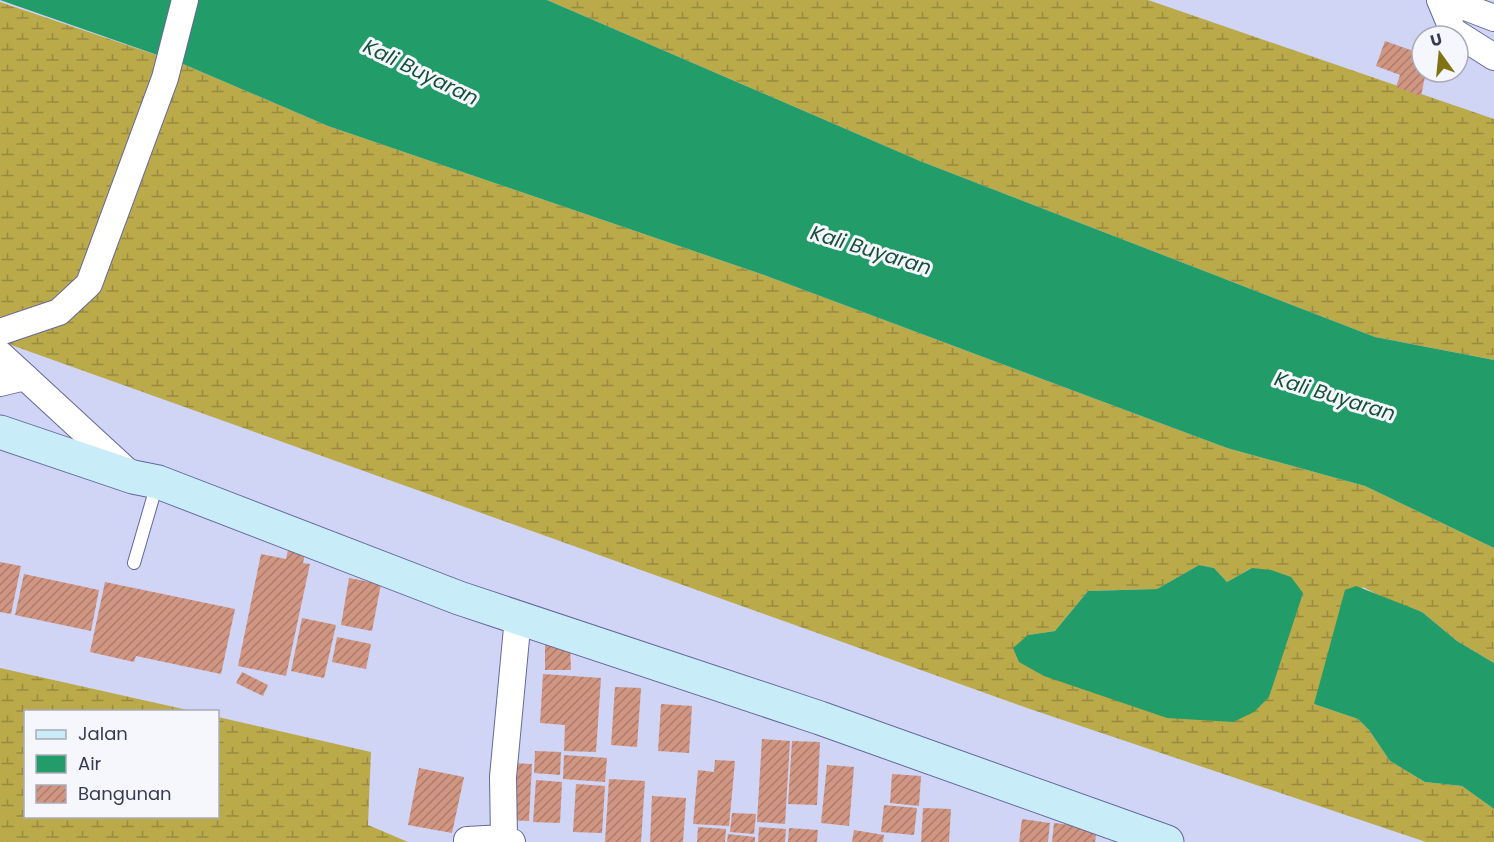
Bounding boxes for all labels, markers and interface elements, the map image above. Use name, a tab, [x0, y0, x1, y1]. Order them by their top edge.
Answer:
north arrow	[1410, 24, 1470, 84]
text: U	[1428, 27, 1445, 53]
water label: Kali Buyaran	[359, 32, 483, 112]
water label: Kali Buyaran	[807, 218, 935, 282]
water label: Kali Buyaran	[1271, 364, 1399, 428]
legend	[24, 710, 219, 818]
text: Jalan	[78, 721, 128, 746]
text: Air	[78, 751, 102, 776]
text: Bangunan	[78, 781, 172, 806]

